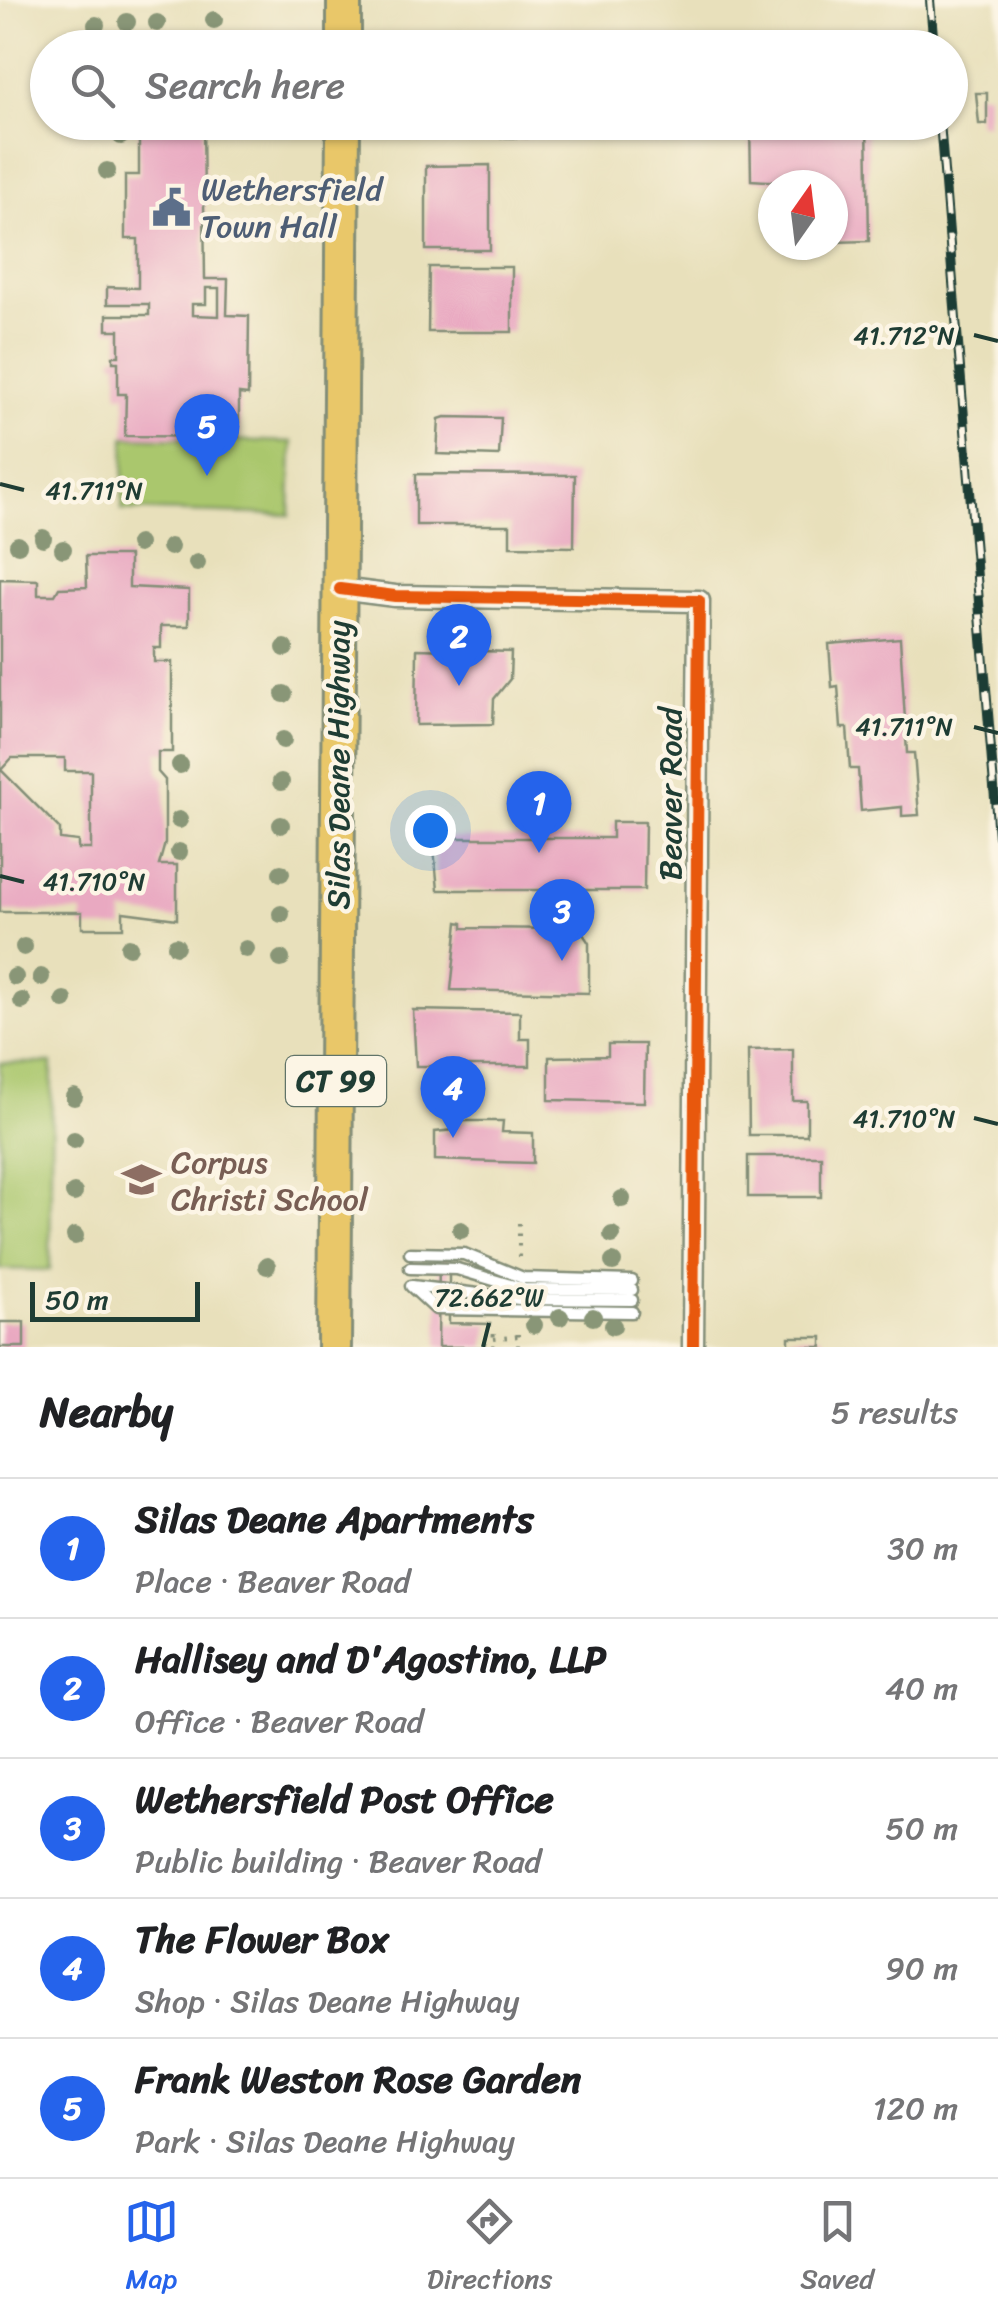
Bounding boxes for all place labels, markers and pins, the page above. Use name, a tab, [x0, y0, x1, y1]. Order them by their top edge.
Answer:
place label: Wethersfield Town Hall	[201, 161, 384, 255]
public building icon: Wethersfield Town Hall	[150, 186, 192, 228]
pin: 5	[174, 394, 240, 476]
pin: 2	[426, 604, 492, 686]
pin: 1	[506, 770, 572, 853]
pin: 3	[530, 878, 594, 961]
pin: 4	[420, 1056, 486, 1138]
place label: Corpus Christi School	[171, 1134, 369, 1228]
school or university icon: Corpus Christi School	[120, 1159, 162, 1201]

